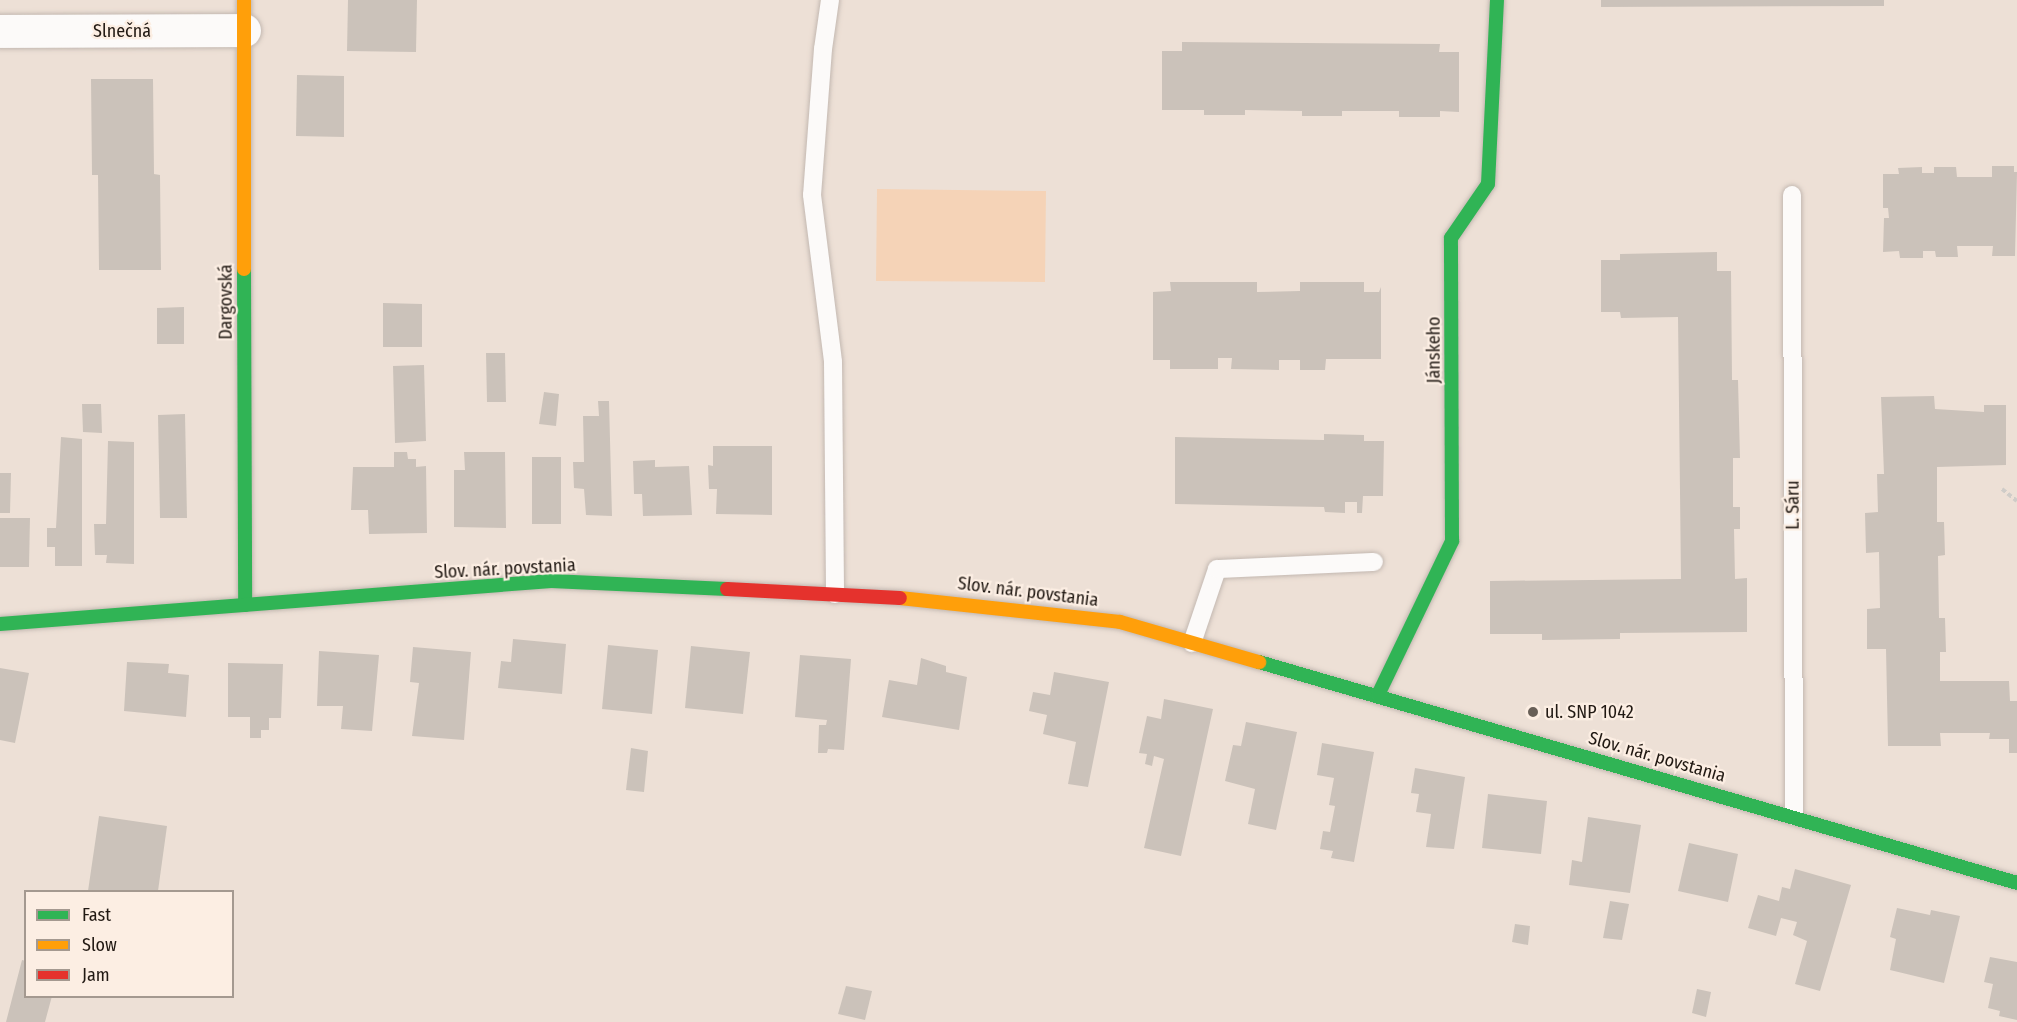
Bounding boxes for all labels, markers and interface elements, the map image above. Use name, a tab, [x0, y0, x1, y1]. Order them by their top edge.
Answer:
street label: Slnečná	[93, 20, 151, 42]
street label: Dargovská	[215, 264, 237, 340]
street label: Jánskeho	[1423, 317, 1445, 383]
street label: L. Sáru	[1782, 480, 1804, 530]
street label: Slov. nár. povstania	[434, 555, 576, 583]
street label: Slov. nár. povstania	[956, 573, 1100, 611]
place label: ul. SNP 1042	[1545, 701, 1634, 723]
marker: ul. SNP 1042	[1526, 705, 1540, 719]
street label: Slov. nár. povstania	[1586, 727, 1728, 787]
legend	[24, 890, 234, 998]
text: Fast	[82, 904, 111, 926]
text: Slow	[82, 934, 117, 956]
text: Jam	[82, 964, 110, 986]

